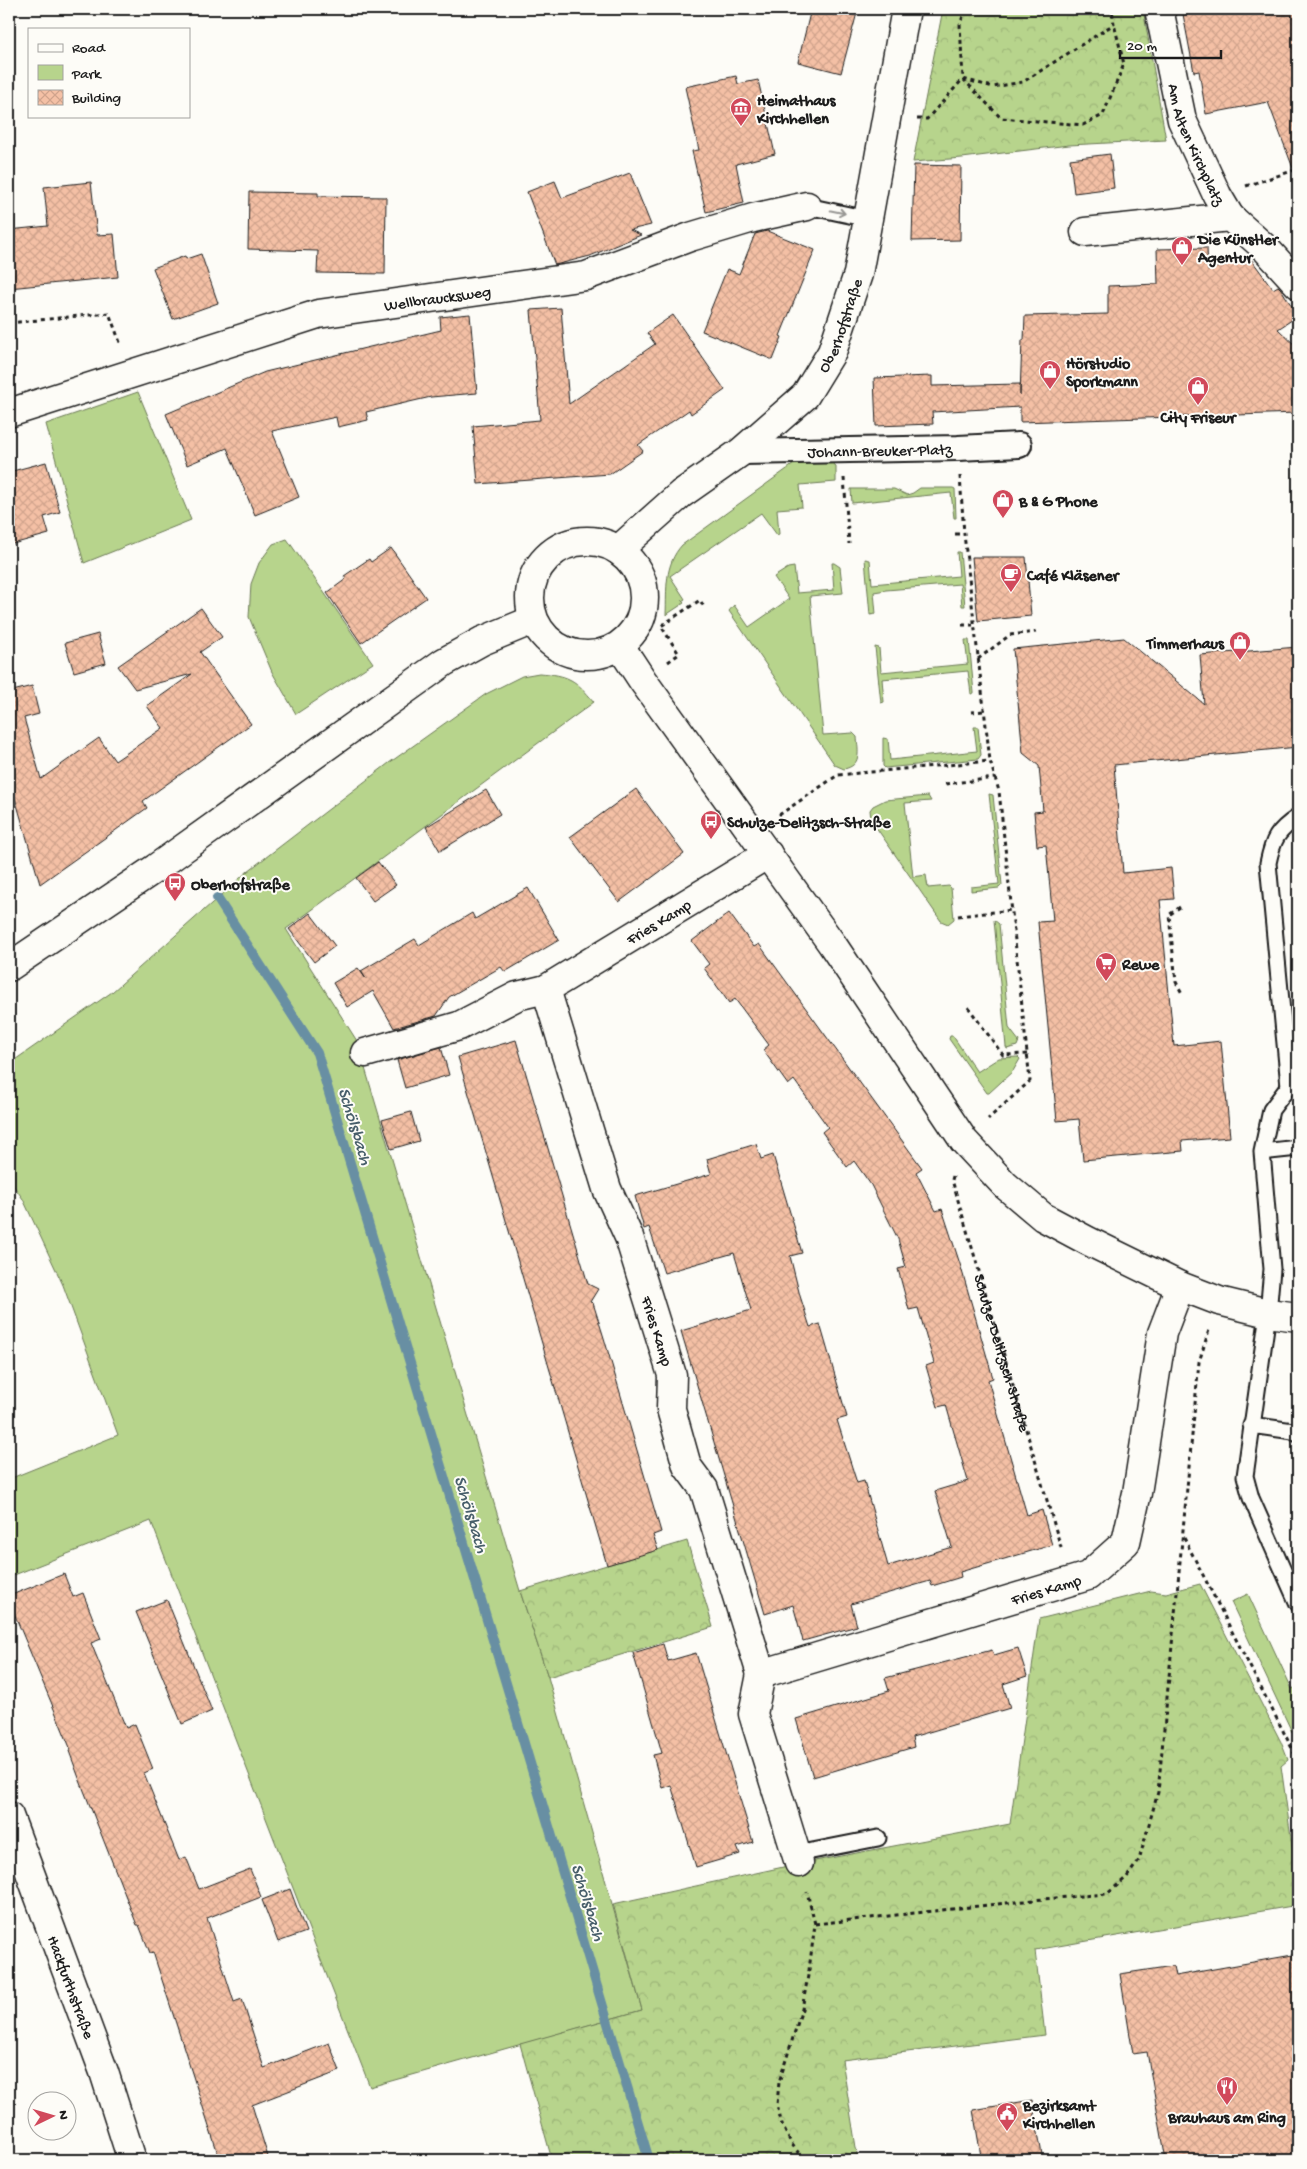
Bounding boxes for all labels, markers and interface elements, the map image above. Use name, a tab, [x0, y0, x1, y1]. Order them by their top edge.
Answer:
legend	[28, 28, 190, 118]
scale bar	[1120, 28, 1221, 60]
text: 20 m	[1127, 38, 1157, 56]
text: Road	[72, 40, 106, 58]
text: Park	[71, 66, 102, 84]
street label: Am Alten Kirchplatz	[1162, 82, 1228, 211]
text: Building	[71, 90, 121, 108]
place label: Heimathaus Kirchhellen	[756, 93, 837, 130]
museum icon: Heimathaus Kirchhellen	[729, 96, 753, 127]
one-way arrow	[829, 208, 845, 218]
place label: Die Künstler Agentur	[1196, 232, 1280, 269]
shop icon: Die Künstler Agentur	[1170, 235, 1194, 266]
street label: Oberhofstraße	[816, 276, 869, 377]
street label: Wellbraucksweg	[383, 284, 492, 318]
place label: Hörstudio Sporkmann	[1066, 356, 1138, 393]
shop icon: Hörstudio Sporkmann	[1038, 359, 1062, 390]
shop icon: City Friseur	[1186, 375, 1210, 406]
place label: City Friseur	[1160, 410, 1238, 429]
street label: Johann-Breuker-Platz	[807, 442, 954, 464]
shop icon: B & G Phone	[991, 488, 1015, 519]
place label: B & G Phone	[1018, 494, 1098, 513]
cafe icon: Café Kläsener	[999, 562, 1023, 593]
place label: Café Kläsener	[1026, 567, 1121, 587]
shop icon: Timmerhaus	[1228, 630, 1252, 661]
place label: Timmerhaus	[1145, 636, 1225, 655]
bus stop icon: Schulze-Delitzsch-Straße	[699, 809, 723, 840]
place label: Schulze-Delitzsch-Straße	[727, 815, 891, 834]
bus stop icon: Oberhofstraße	[163, 871, 187, 902]
place label: Oberhofstraße	[191, 876, 290, 896]
street label: Fries Kamp	[623, 897, 696, 951]
supermarket icon: Rewe	[1094, 951, 1118, 982]
place label: Rewe	[1121, 957, 1160, 976]
water label: Schölsbach	[332, 1086, 375, 1168]
street label: Schulze-Delitzsch-Straße	[967, 1272, 1032, 1435]
street label: Fries Kamp	[635, 1293, 675, 1369]
water label: Schölsbach	[448, 1474, 491, 1556]
street label: Fries Kamp	[1008, 1573, 1084, 1612]
water label: Schölsbach	[565, 1862, 608, 1944]
street label: Hackfurthstraße	[41, 1934, 97, 2043]
restaurant icon: Brauhaus am Ring	[1215, 2075, 1239, 2106]
north arrow	[28, 2092, 78, 2142]
place label: Bezirksamt Kirchhellen	[1022, 2098, 1097, 2135]
public building icon: Bezirksamt Kirchhellen	[995, 2101, 1019, 2132]
text: N	[54, 2110, 71, 2120]
place label: Brauhaus am Ring	[1167, 2110, 1286, 2129]

